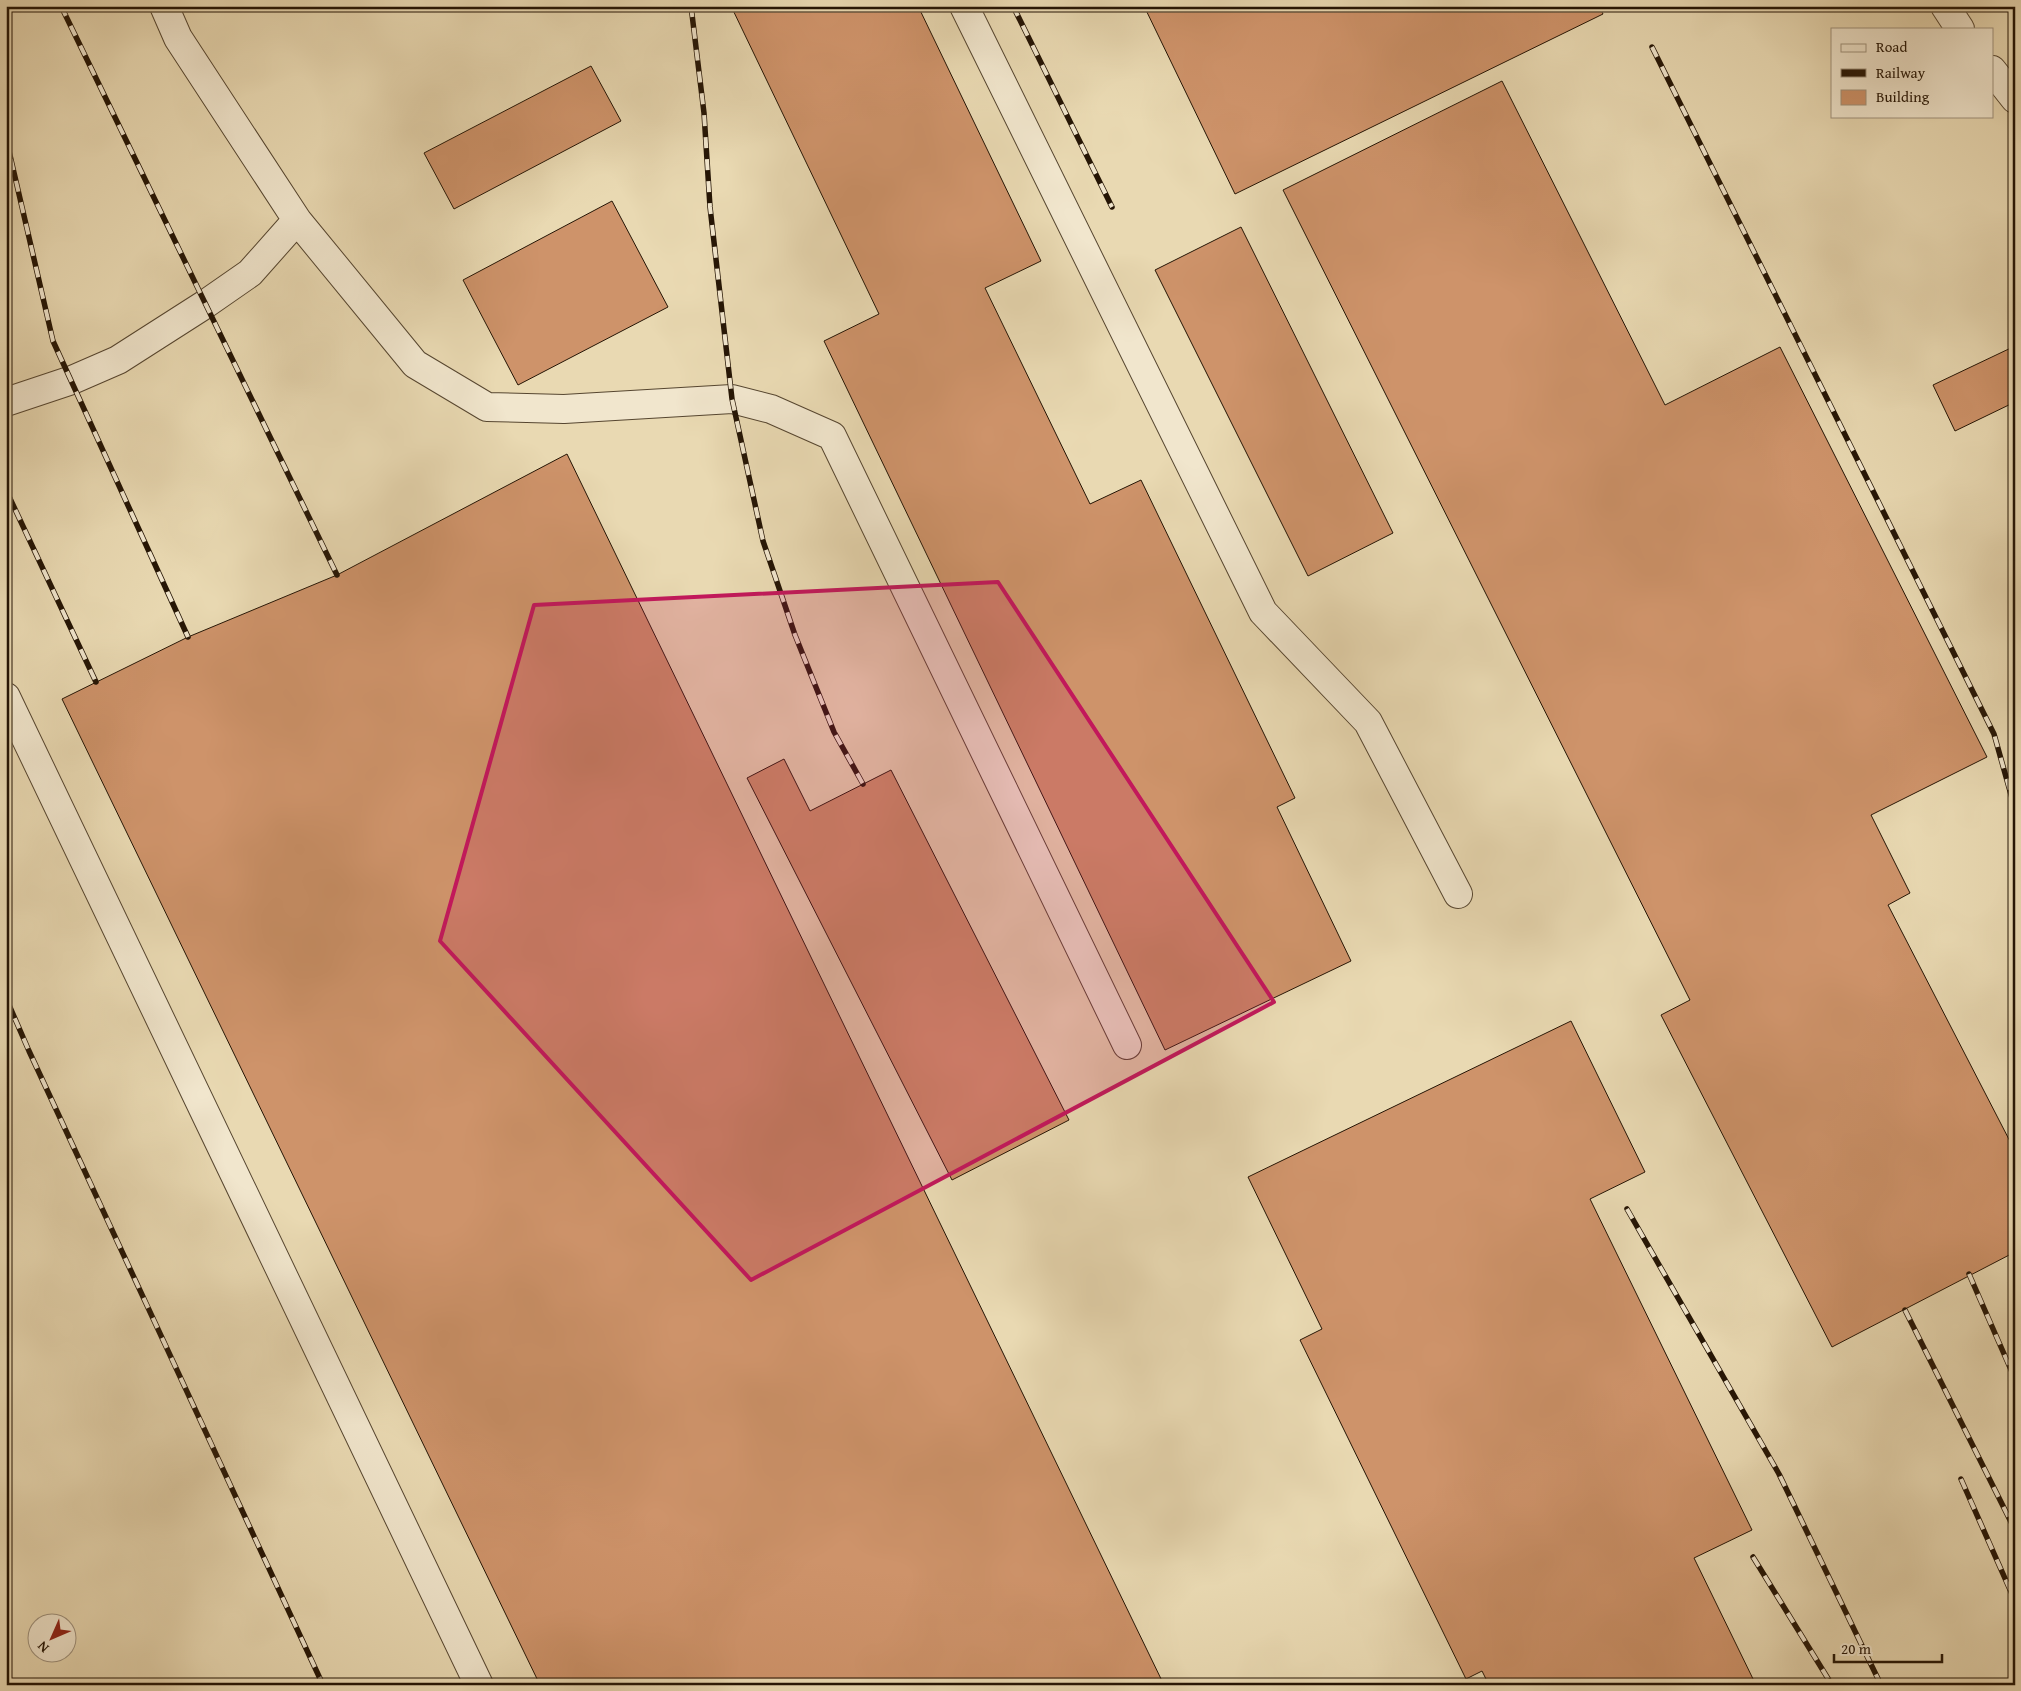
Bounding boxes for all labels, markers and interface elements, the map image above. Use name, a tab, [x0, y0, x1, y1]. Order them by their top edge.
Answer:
legend	[1831, 28, 1994, 118]
text: Road	[1876, 36, 1907, 57]
text: Railway	[1876, 62, 1926, 83]
text: Building	[1876, 86, 1930, 107]
north arrow	[28, 1614, 78, 1664]
scale bar	[1834, 1631, 1941, 1663]
text: N	[32, 1636, 53, 1658]
text: 20 m	[1841, 1638, 1872, 1659]

